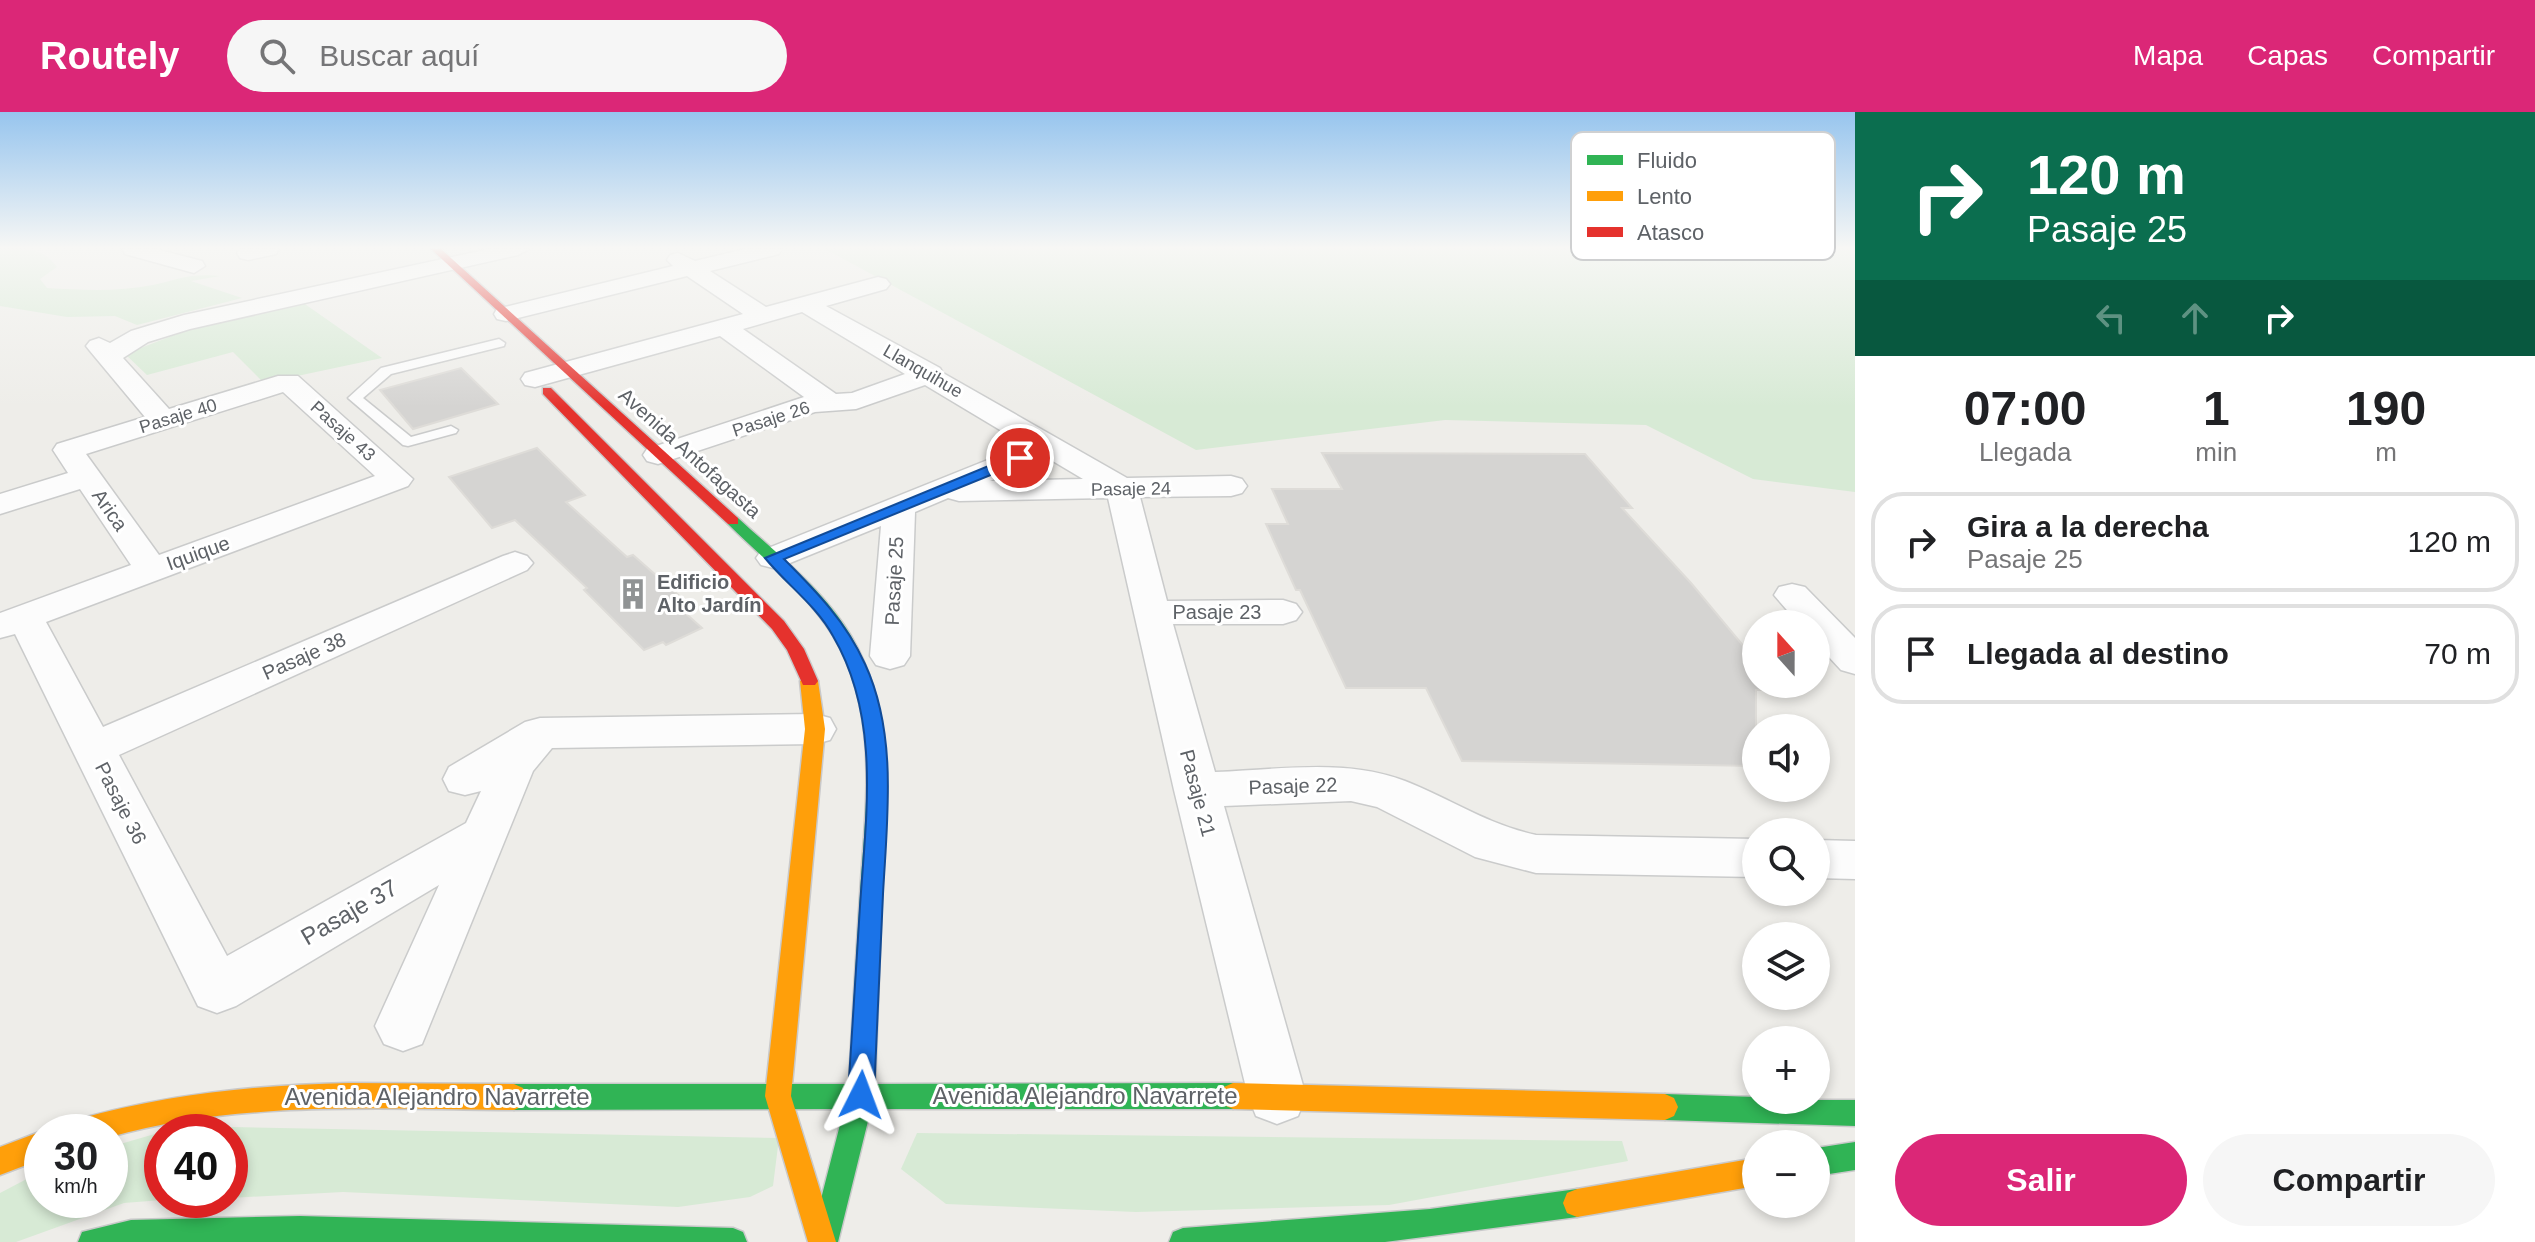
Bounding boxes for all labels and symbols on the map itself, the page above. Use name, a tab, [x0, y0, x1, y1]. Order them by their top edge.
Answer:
legend	[1571, 132, 1835, 260]
text: Fluido	[1637, 148, 1697, 173]
text: Lento	[1637, 184, 1692, 209]
text: Atasco	[1637, 220, 1704, 245]
street label: Llanquihue	[880, 340, 966, 402]
street label: Avenida Antofagasta	[615, 384, 766, 523]
street label: Pasaje 40	[137, 395, 219, 437]
street label: Pasaje 43	[307, 397, 379, 465]
street label: Pasaje 26	[730, 397, 812, 441]
pin	[986, 424, 1054, 492]
street label: Pasaje 24	[1091, 478, 1171, 500]
street label: Arica	[88, 485, 133, 536]
street label: Iquique	[163, 531, 233, 575]
street label: Pasaje 25	[881, 536, 907, 626]
place label: Edificio Alto Jardín	[657, 571, 761, 616]
building icon: Edificio Alto Jardín	[616, 577, 650, 611]
street label: Pasaje 23	[1173, 601, 1261, 623]
north arrow	[1742, 610, 1830, 698]
street label: Pasaje 38	[259, 628, 349, 684]
street label: Pasaje 21	[1176, 747, 1220, 839]
street label: Pasaje 36	[91, 758, 151, 848]
street label: Pasaje 22	[1248, 773, 1338, 799]
street label: Pasaje 37	[296, 874, 402, 950]
position arrow	[819, 1053, 903, 1137]
street label: Avenida Alejandro Navarrete	[932, 1082, 1238, 1109]
street label: Avenida Alejandro Navarrete	[284, 1083, 590, 1110]
speed limit sign: 40	[144, 1114, 248, 1218]

